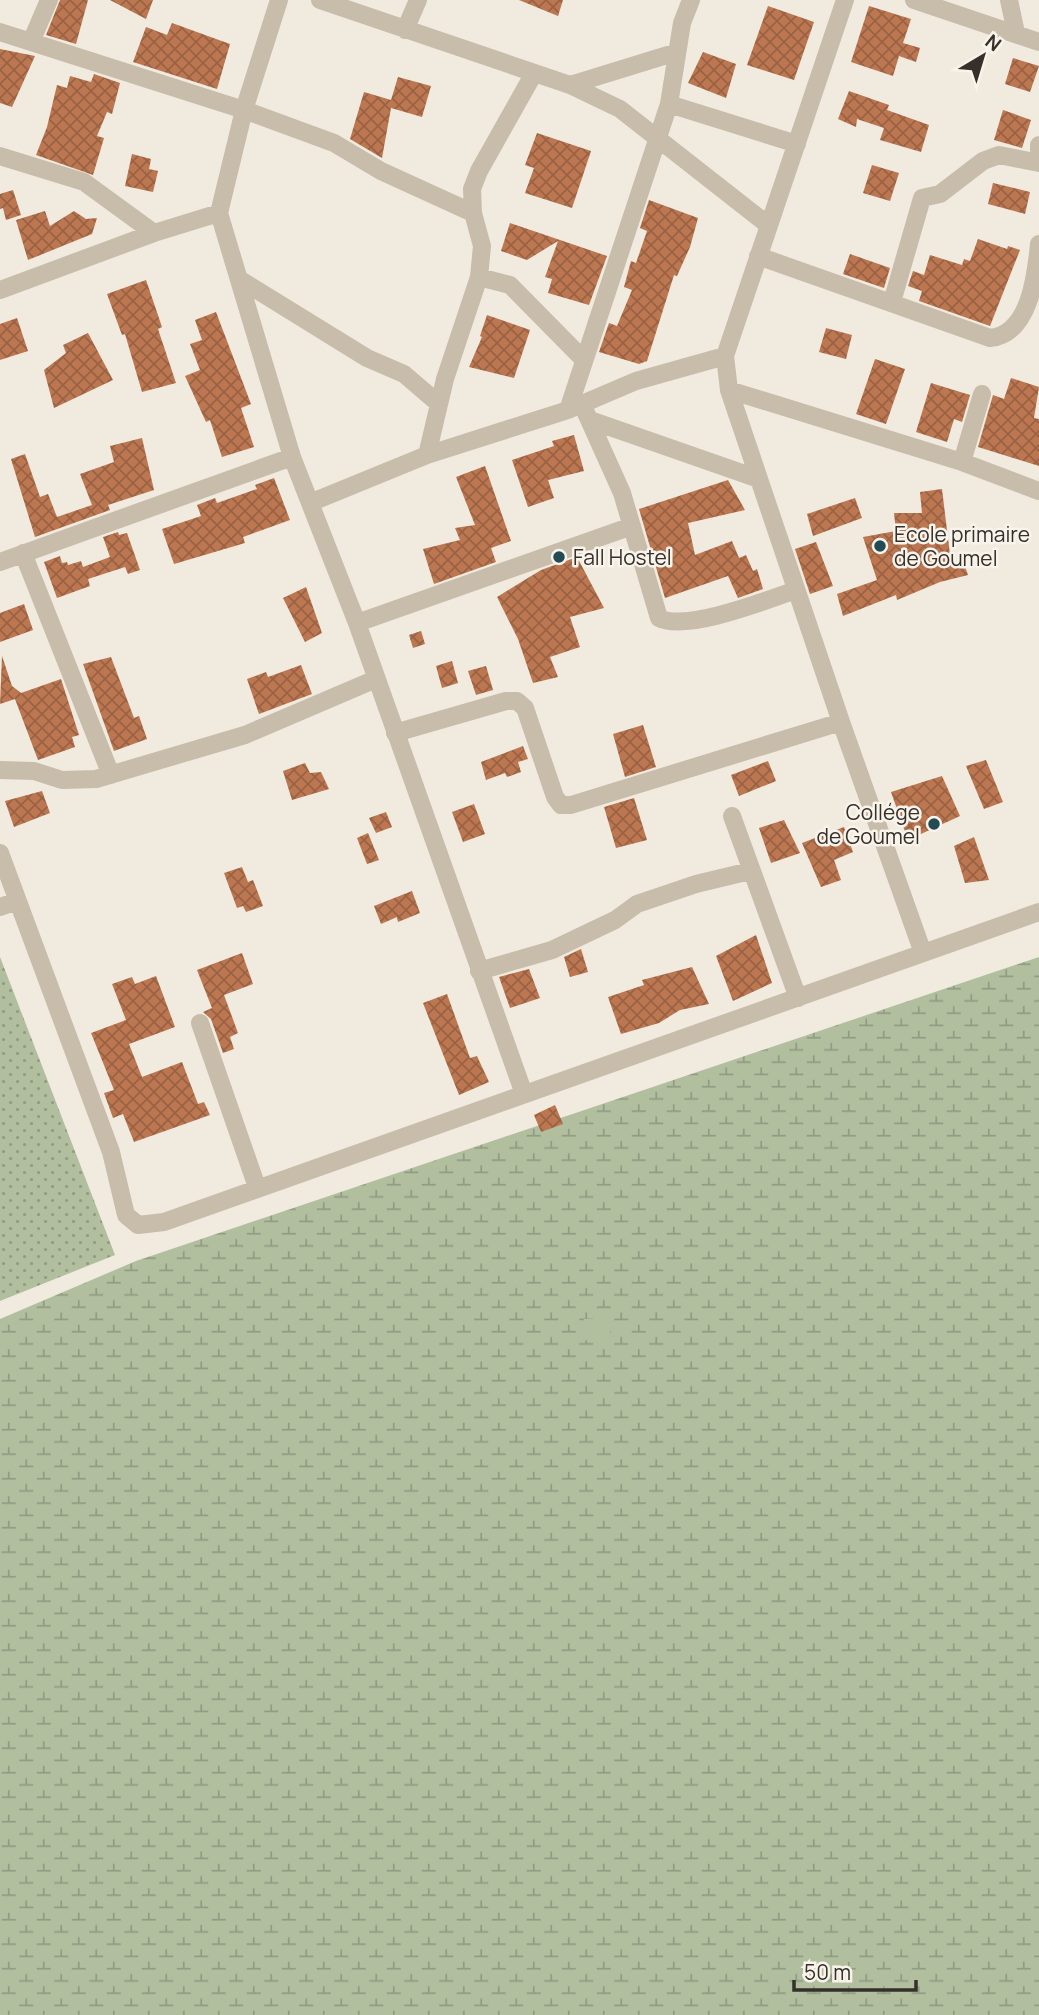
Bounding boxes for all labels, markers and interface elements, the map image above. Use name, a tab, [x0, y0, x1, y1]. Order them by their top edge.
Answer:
north arrow	[948, 21, 1018, 91]
text: N	[980, 28, 1007, 57]
place label: Ecole primaire de Goumel	[894, 520, 1030, 572]
marker: Ecole primaire de Goumel	[872, 538, 888, 554]
place label: Fall Hostel	[573, 543, 672, 571]
marker: Fall Hostel	[551, 549, 567, 565]
place label: Collége de Goumel	[816, 798, 920, 850]
marker: Collége de Goumel	[926, 816, 942, 832]
scale bar	[794, 1948, 916, 1992]
text: 50 m	[804, 1958, 851, 1986]

